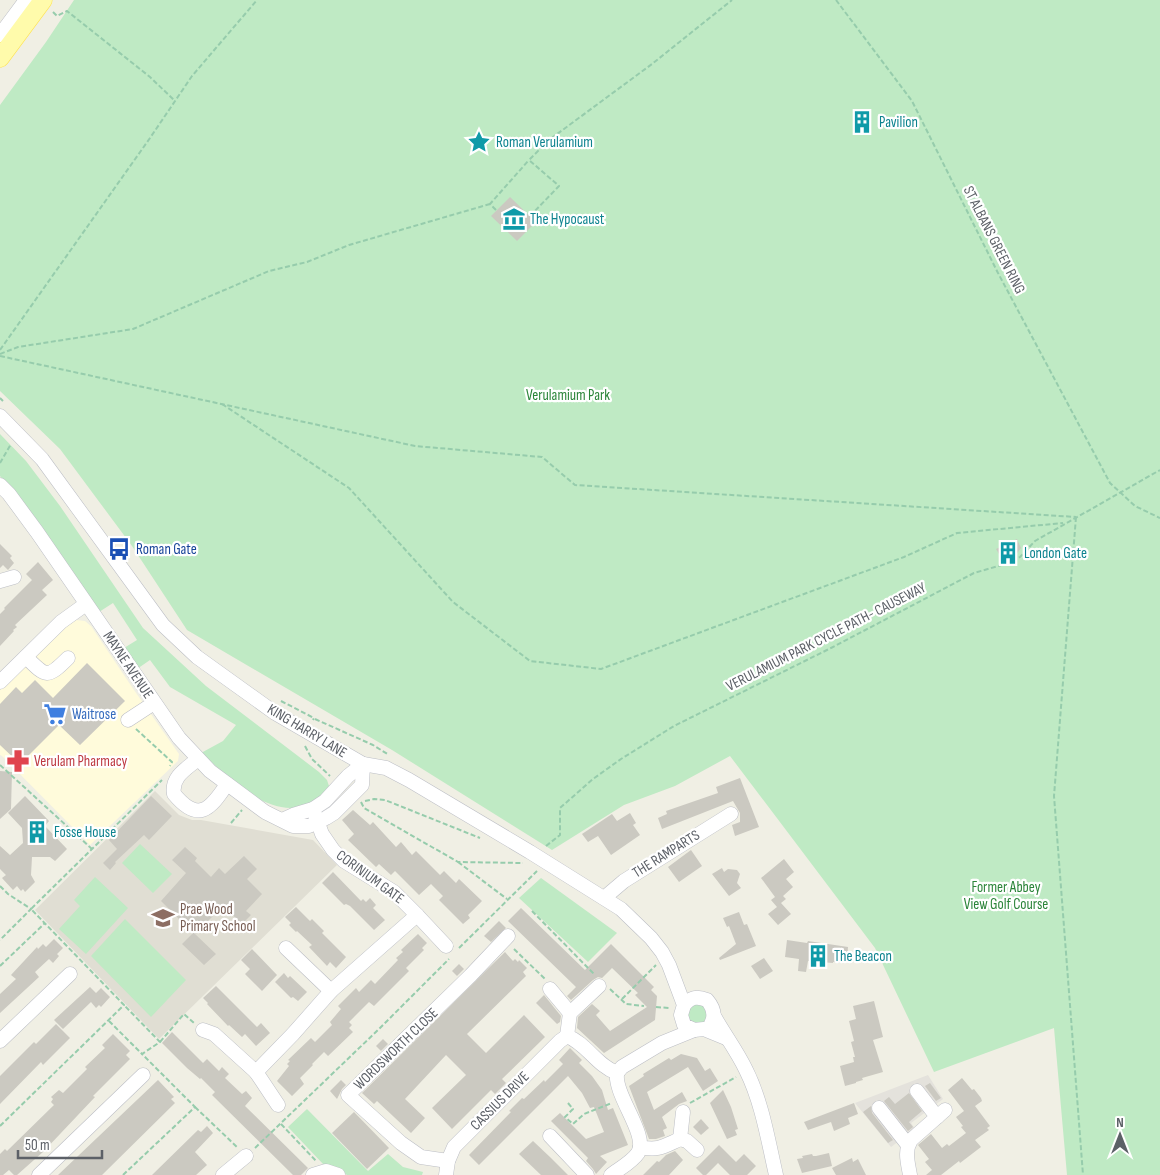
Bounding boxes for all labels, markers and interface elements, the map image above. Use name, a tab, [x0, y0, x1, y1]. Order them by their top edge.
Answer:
building icon: Pavilion	[849, 109, 875, 135]
place label: Pavilion	[879, 113, 918, 132]
place icon: Roman Verulamium	[466, 129, 492, 155]
place label: Roman Verulamium	[496, 133, 593, 152]
street label: ST ALBANS GREEN RING	[959, 183, 1029, 297]
museum icon: The Hypocaust	[501, 206, 527, 232]
place label: The Hypocaust	[530, 210, 605, 229]
park label: Verulamium Park	[526, 386, 610, 405]
bus stop icon: Roman Gate	[106, 536, 132, 562]
place label: Roman Gate	[136, 540, 197, 559]
building icon: London Gate	[995, 540, 1021, 566]
place label: London Gate	[1024, 544, 1087, 563]
street label: VERULAMIUM PARK CYCLE PATH- CAUSEWAY	[723, 578, 930, 696]
street label: MAYNE AVENUE	[99, 628, 157, 702]
street label: KING HARRY LANE	[264, 700, 350, 762]
supermarket icon: Waitrose	[42, 701, 68, 727]
place label: Waitrose	[72, 705, 116, 724]
pharmacy icon: Verulam Pharmacy	[5, 748, 31, 774]
place label: Verulam Pharmacy	[34, 752, 128, 771]
building icon: Fosse House	[24, 819, 50, 845]
place label: Fosse House	[54, 823, 116, 842]
street label: THE RAMPARTS	[629, 826, 703, 882]
street label: CORINIUM GATE	[332, 846, 408, 908]
park label: Former Abbey View Golf Course	[964, 878, 1048, 914]
place label: Prae Wood Primary School	[180, 900, 256, 936]
school or university icon: Prae Wood Primary School	[150, 905, 176, 931]
building icon: The Beacon	[805, 943, 831, 969]
place label: The Beacon	[834, 947, 892, 966]
street label: WORDSWORTH CLOSE	[350, 1004, 442, 1094]
street label: CASSIUS DRIVE	[466, 1067, 534, 1135]
north arrow	[1095, 1110, 1145, 1160]
text: N	[1116, 1114, 1124, 1131]
scale bar	[18, 1128, 101, 1160]
text: 50 m	[25, 1136, 50, 1155]

